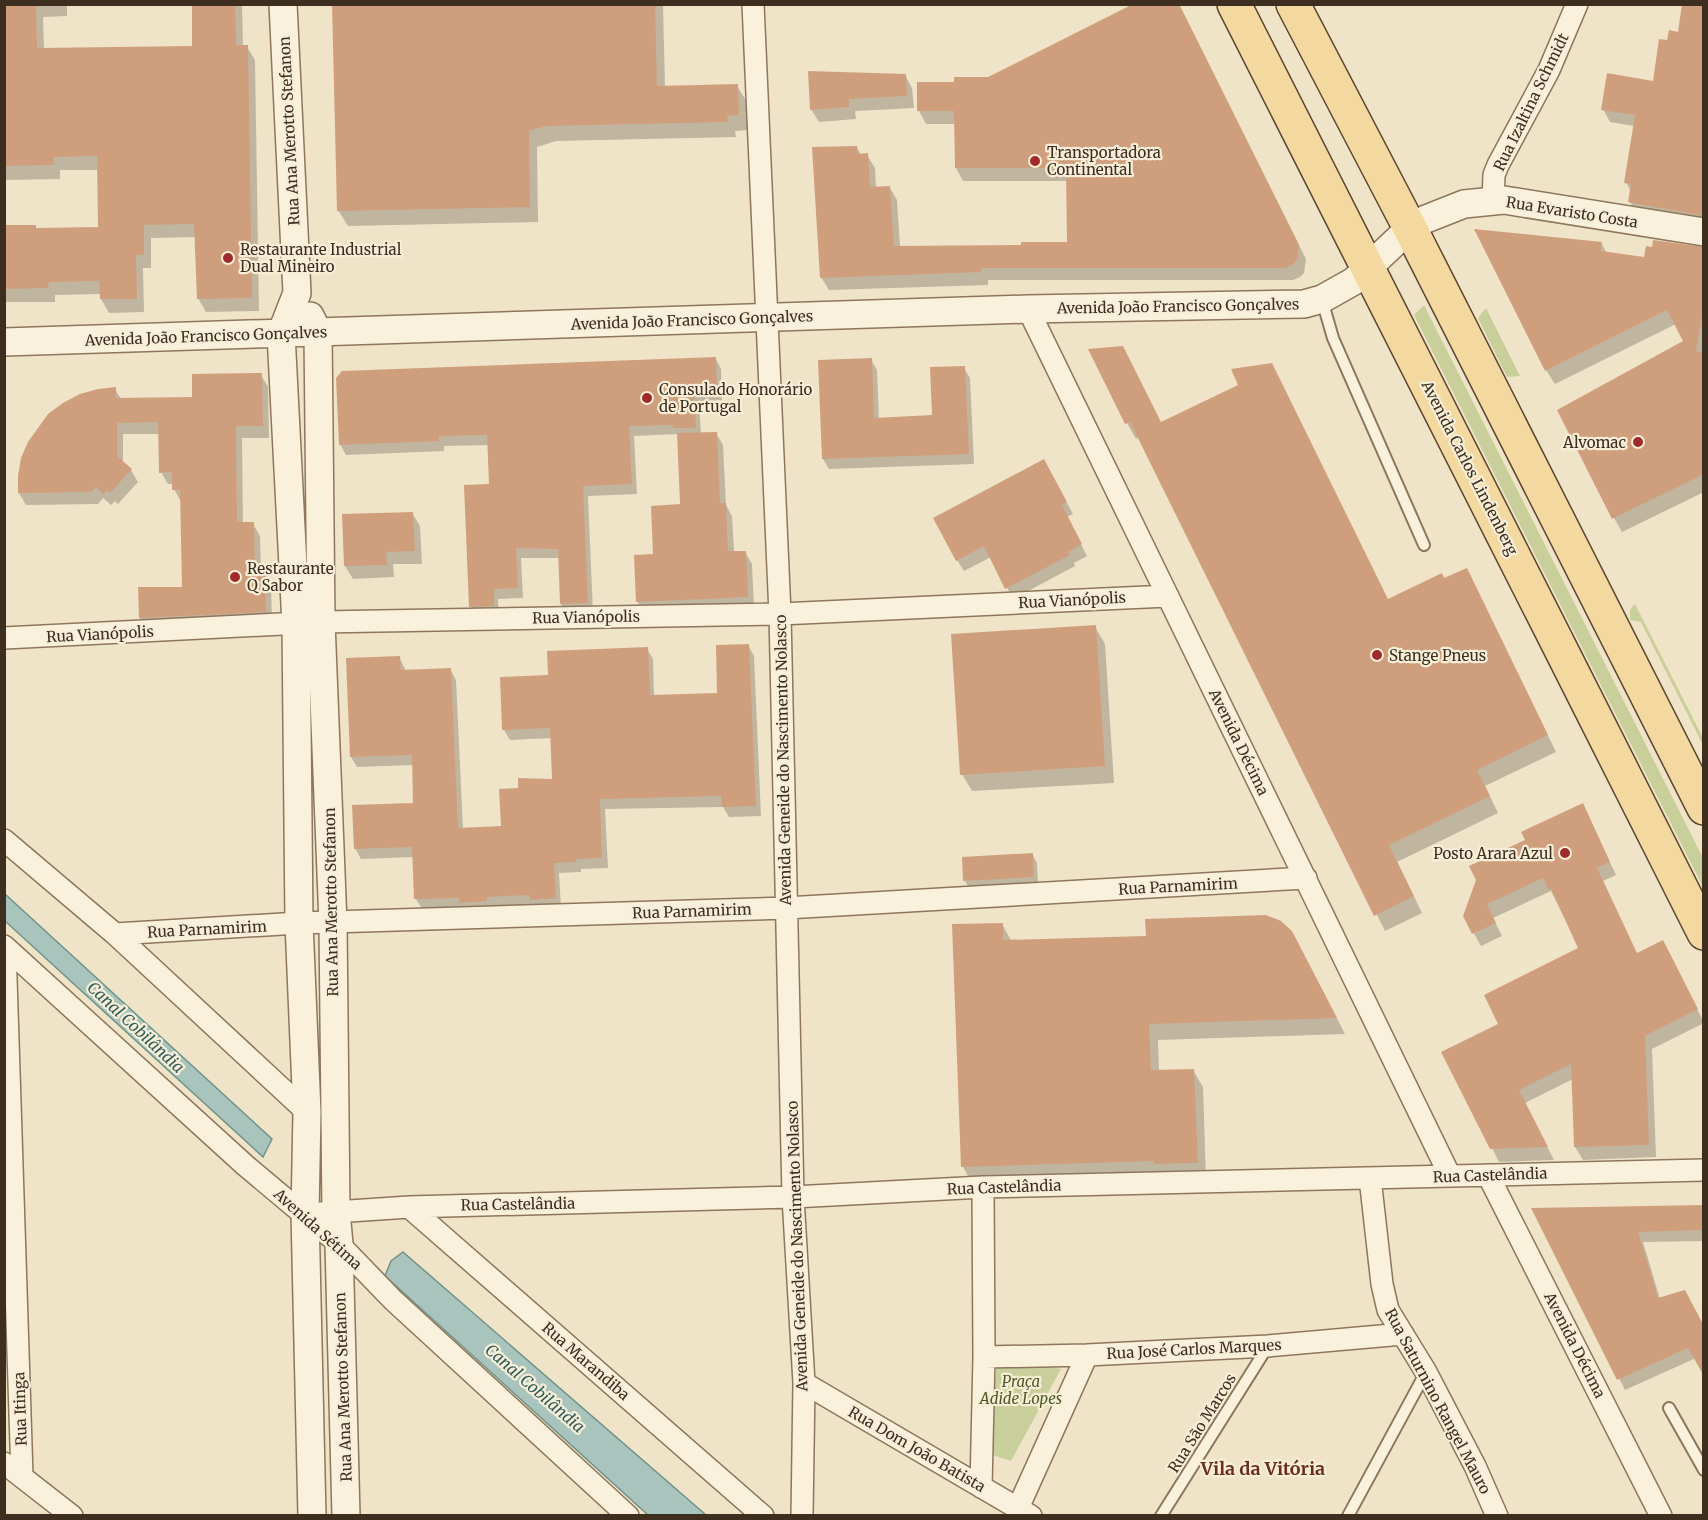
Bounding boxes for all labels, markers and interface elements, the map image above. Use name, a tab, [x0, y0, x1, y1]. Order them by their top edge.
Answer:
street label: Rua Izaltina Schmidt	[1489, 30, 1573, 174]
street label: Rua Ana Merotto Stefanon	[275, 36, 303, 226]
place label: Transportadora Continental	[1047, 143, 1161, 179]
marker: Transportadora Continental	[1028, 154, 1042, 168]
street label: Rua Evaristo Costa	[1505, 192, 1639, 232]
place label: Restaurante Industrial Dual Mineiro	[240, 240, 402, 276]
marker: Restaurante Industrial Dual Mineiro	[221, 251, 235, 265]
street label: Avenida João Francisco Gonçalves	[1056, 294, 1299, 318]
street label: Avenida João Francisco Gonçalves	[570, 306, 813, 334]
street label: Avenida João Francisco Gonçalves	[84, 322, 327, 350]
street label: Avenida Carlos Lindenberg	[1417, 377, 1522, 558]
place label: Consulado Honorário de Portugal	[659, 380, 812, 416]
marker: Consulado Honorário de Portugal	[640, 391, 654, 405]
place label: Alvomac	[1562, 433, 1626, 452]
marker: Alvomac	[1631, 435, 1645, 449]
place label: Restaurante Q Sabor	[247, 559, 334, 595]
marker: Restaurante Q Sabor	[228, 570, 242, 584]
street label: Rua Vianópolis	[1018, 588, 1126, 612]
street label: Rua Vianópolis	[532, 607, 640, 627]
street label: Avenida Geneide do Nascimento Nolasco	[771, 614, 795, 907]
street label: Rua Vianópolis	[46, 622, 154, 646]
place label: Stange Pneus	[1389, 646, 1486, 665]
marker: Stange Pneus	[1370, 648, 1384, 662]
street label: Avenida Décima	[1205, 685, 1273, 798]
street label: Rua Ana Merotto Stefanon	[320, 807, 342, 997]
place label: Posto Arara Azul	[1433, 844, 1553, 863]
marker: Posto Arara Azul	[1558, 846, 1572, 860]
street label: Rua Parnamirim	[1118, 873, 1238, 899]
street label: Rua Parnamirim	[632, 899, 752, 923]
street label: Rua Parnamirim	[147, 916, 267, 942]
water label: Canal Cobilândia	[83, 977, 189, 1077]
street label: Avenida Geneide do Nascimento Nolasco	[782, 1100, 812, 1393]
street label: Rua Castelândia	[1432, 1164, 1548, 1186]
street label: Rua Castelândia	[946, 1176, 1062, 1198]
street label: Avenida Sétima	[269, 1184, 366, 1274]
street label: Rua Castelândia	[461, 1194, 575, 1214]
street label: Avenida Décima	[1540, 1288, 1610, 1401]
street label: Rua Ana Merotto Stefanon	[330, 1292, 356, 1482]
street label: Rua Saturnino Rangel Mauro	[1381, 1305, 1495, 1497]
street label: Rua Marandiba	[538, 1318, 634, 1404]
street label: Rua José Carlos Marques	[1106, 1335, 1282, 1363]
water label: Canal Cobilândia	[481, 1339, 589, 1437]
street label: Rua São Marcos	[1164, 1370, 1240, 1476]
street label: Rua Itinga	[9, 1372, 31, 1446]
park label: Praça Adide Lopes	[979, 1372, 1062, 1408]
street label: Rua Dom João Batista	[845, 1402, 989, 1496]
district label: Vila da Vitória	[1200, 1457, 1325, 1480]

